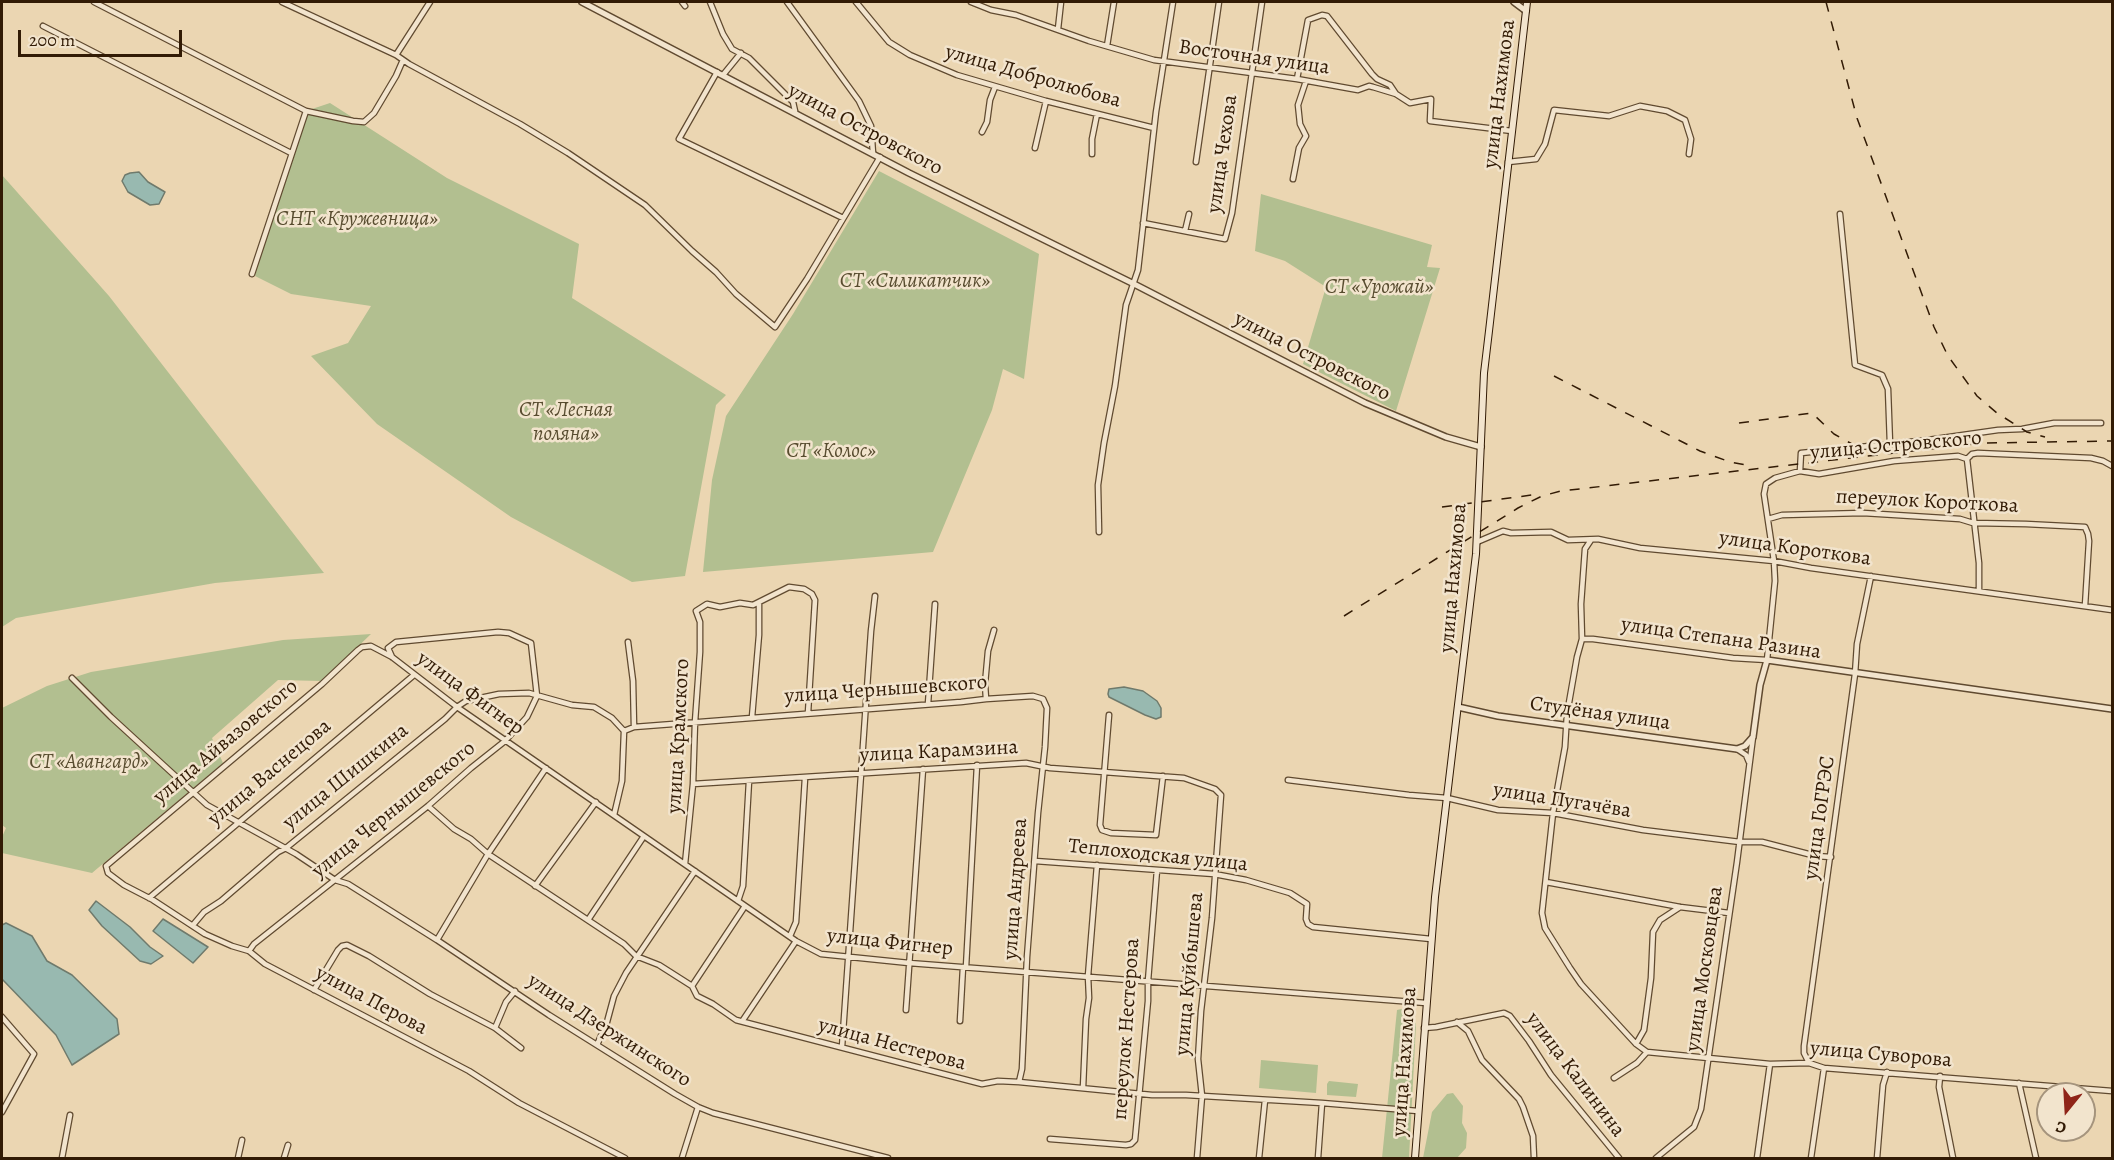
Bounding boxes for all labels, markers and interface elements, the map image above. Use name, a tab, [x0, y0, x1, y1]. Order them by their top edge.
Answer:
scale bar	[21, 18, 184, 56]
street label: улица Нахимова	[1478, 18, 1522, 170]
text: 200 m	[29, 28, 75, 52]
street label: Восточная улица	[1177, 35, 1331, 81]
street label: улица Добролюбова	[942, 40, 1124, 114]
street label: улица Островского	[783, 79, 947, 181]
street label: улица Чехова	[1202, 93, 1244, 215]
park label: СНТ «Кружевница»	[276, 207, 438, 233]
park label: СТ «Силикатчик»	[840, 269, 990, 295]
park label: СТ «Урожай»	[1325, 275, 1433, 301]
street label: улица Островского	[1230, 307, 1394, 407]
park label: СТ «Лесная поляна»	[519, 398, 613, 448]
street label: улица Островского	[1809, 426, 1983, 466]
park label: СТ «Колос»	[786, 439, 876, 465]
street label: переулок Короткова	[1835, 485, 2019, 519]
street label: улица Нахимова	[1435, 502, 1473, 654]
street label: улица Короткова	[1718, 526, 1872, 572]
street label: улица Степана Разина	[1619, 612, 1823, 666]
street label: улица Фигнер	[411, 647, 529, 741]
street label: улица Крамского	[662, 658, 696, 814]
street label: улица Чернышевского	[784, 670, 988, 710]
street label: улица Айвазовского	[149, 674, 303, 810]
street label: Студёная улица	[1528, 692, 1672, 736]
street label: улица Васнецова	[203, 714, 337, 832]
street label: улица Шишкина	[278, 719, 414, 835]
street label: улица Карамзина	[859, 735, 1019, 769]
street label: улица Чернышевского	[307, 736, 481, 884]
park label: СТ «Авангард»	[29, 750, 149, 776]
street label: улица ГоГРЭС	[1799, 754, 1841, 882]
street label: улица Пугачёва	[1491, 778, 1633, 824]
street label: улица Андреева	[998, 817, 1034, 961]
street label: Теплоходская улица	[1067, 834, 1249, 878]
street label: улица Московцева	[1681, 885, 1729, 1053]
street label: улица Куйбышева	[1170, 891, 1210, 1057]
street label: улица Фигнер	[826, 924, 954, 962]
street label: переулок Нестерова	[1108, 937, 1146, 1121]
street label: улица Перова	[311, 961, 431, 1041]
street label: улица Дзержинского	[522, 969, 696, 1093]
street label: улица Нахимова	[1387, 986, 1423, 1138]
street label: улица Калинина	[1520, 1008, 1630, 1142]
street label: улица Нестерова	[815, 1013, 969, 1077]
street label: улица Суворова	[1809, 1036, 1953, 1074]
north arrow	[2036, 1082, 2096, 1142]
text: С	[2053, 1115, 2069, 1139]

